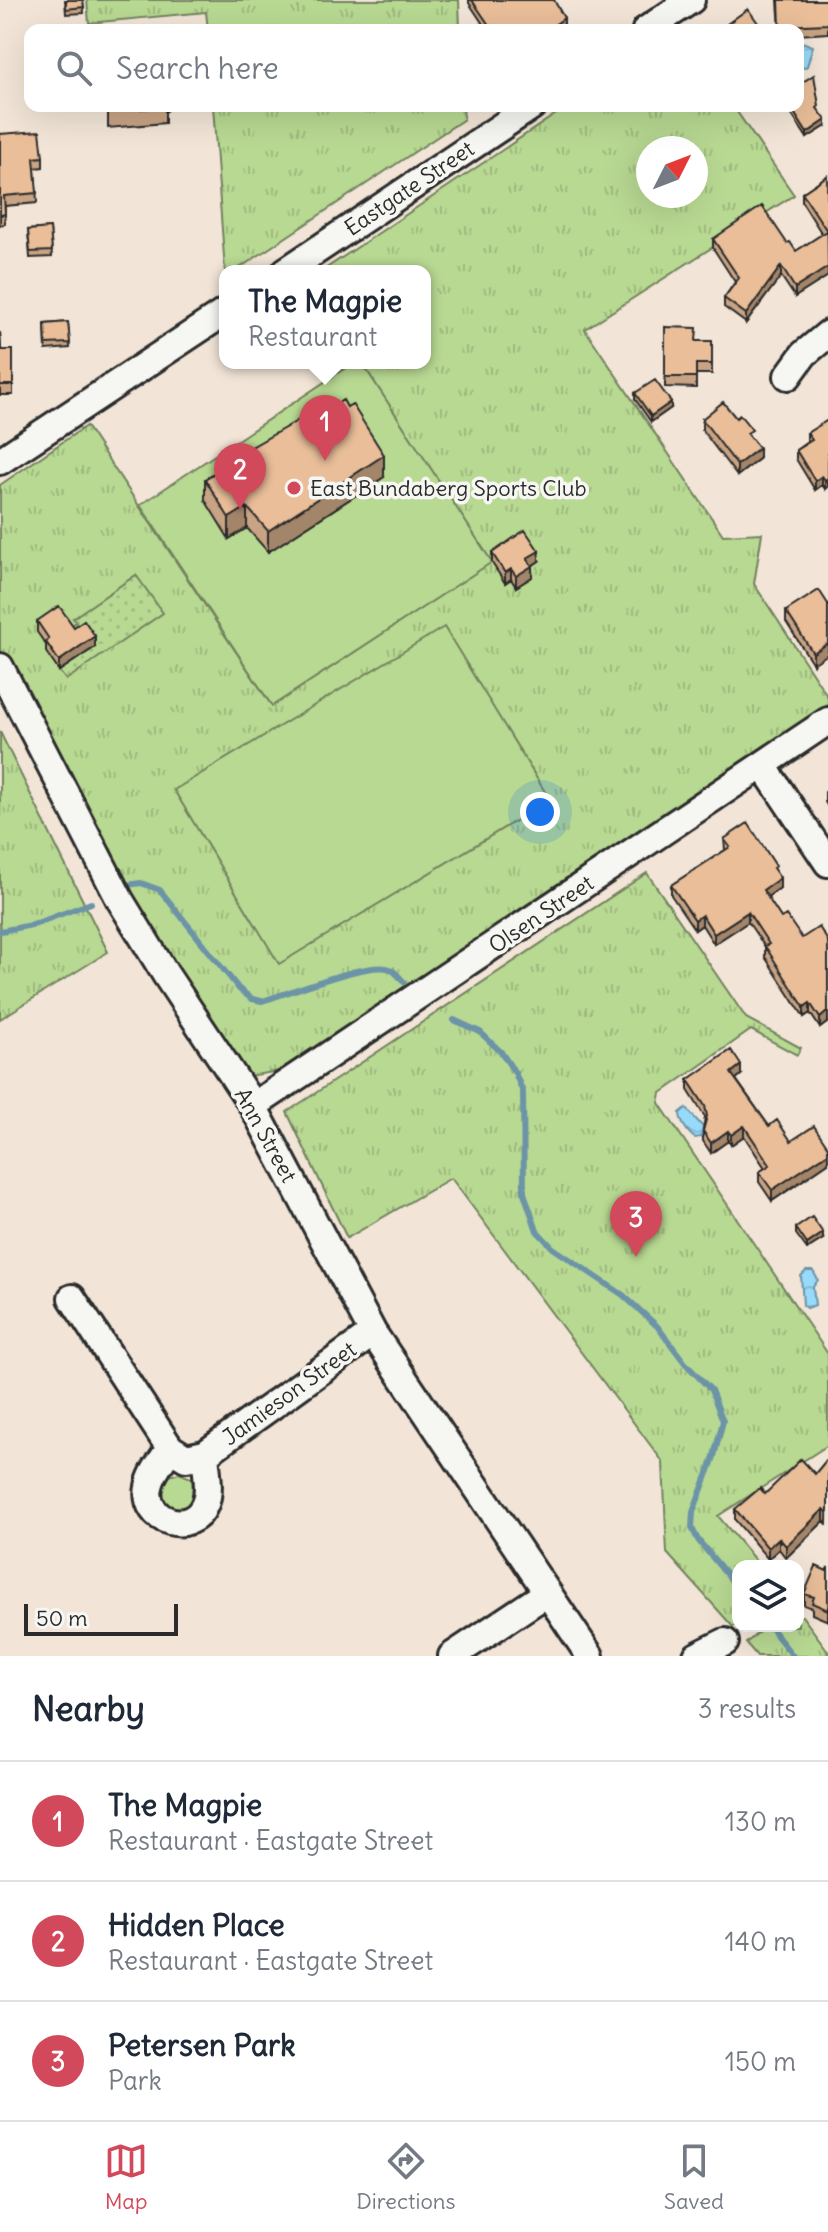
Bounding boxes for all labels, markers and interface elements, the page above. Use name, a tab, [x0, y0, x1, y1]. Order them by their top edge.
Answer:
search box	[24, 24, 804, 112]
icon: search	[52, 46, 96, 90]
text: Search here	[116, 49, 279, 87]
street label: Eastgate Street	[339, 134, 479, 242]
north arrow	[636, 136, 708, 208]
popup	[219, 265, 431, 369]
text: The Magpie	[248, 282, 402, 320]
text: Restaurant	[248, 320, 377, 353]
pin: 1	[299, 395, 351, 461]
pin: 2	[214, 443, 266, 509]
place label: East Bundaberg Sports Club	[310, 474, 587, 502]
marker: East Bundaberg Sports Club	[285, 479, 303, 497]
your location	[520, 792, 560, 832]
street label: Olsen Street	[483, 869, 599, 959]
street label: Ann Street	[229, 1083, 303, 1187]
pin: 3	[610, 1191, 662, 1257]
street label: Jamieson Street	[217, 1335, 361, 1451]
map controls	[732, 1560, 804, 1632]
button: layers	[732, 1560, 804, 1632]
scale bar	[24, 1600, 178, 1636]
text: 50 m	[36, 1604, 88, 1632]
text: Nearby	[32, 1687, 145, 1730]
text: 3 results	[698, 1692, 796, 1725]
text: The Magpie	[108, 1786, 262, 1824]
text: 1	[53, 1805, 63, 1838]
text: 130 m	[725, 1805, 796, 1838]
text: Restaurant · Eastgate Street	[108, 1824, 433, 1857]
text: Hidden Place	[108, 1906, 285, 1944]
text: 2	[51, 1925, 65, 1958]
text: 140 m	[725, 1925, 796, 1958]
text: Restaurant · Eastgate Street	[108, 1944, 433, 1977]
text: Petersen Park	[108, 2026, 296, 2064]
text: 3	[51, 2045, 65, 2078]
text: 150 m	[725, 2045, 796, 2078]
text: Park	[108, 2064, 162, 2097]
tab: Map	[104, 2139, 148, 2215]
tab: Directions	[356, 2139, 456, 2215]
tab: Saved	[664, 2139, 724, 2215]

